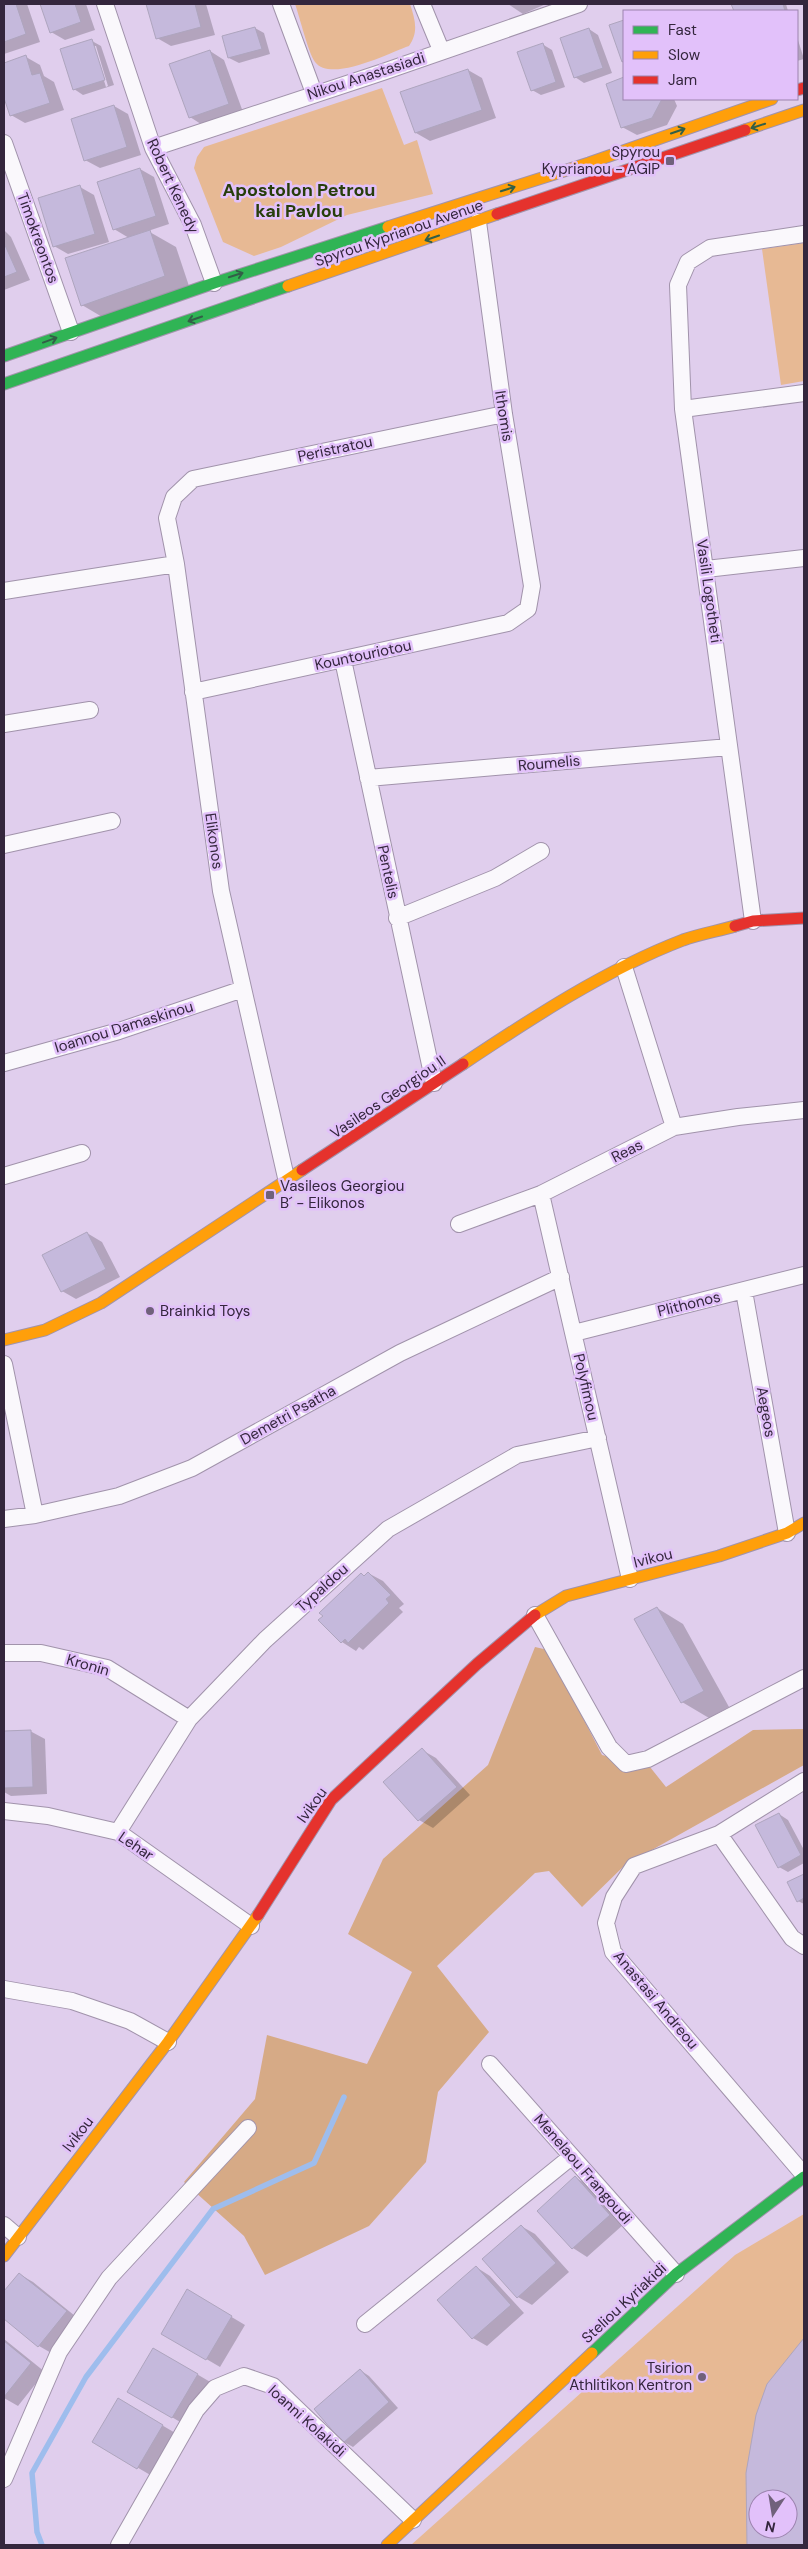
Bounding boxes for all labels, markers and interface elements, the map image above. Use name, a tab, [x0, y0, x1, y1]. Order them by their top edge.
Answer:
legend	[623, 10, 798, 100]
text: Fast	[668, 20, 697, 40]
text: Slow	[668, 45, 701, 65]
street label: Nikou Anastasiadi	[305, 48, 427, 104]
text: Jam	[668, 70, 697, 90]
one-way arrow	[750, 121, 766, 131]
one-way arrow	[670, 126, 686, 136]
street label: Robert Kenedy	[142, 135, 204, 237]
place label: Spyrou Kyprianou - AGIP	[542, 142, 660, 179]
marker: Spyrou Kyprianou - AGIP	[664, 155, 676, 167]
district label: Apostolon Petrou kai Pavlou	[223, 178, 375, 223]
one-way arrow	[499, 183, 515, 193]
street label: Timokreontos	[12, 190, 64, 286]
street label: Spyrou Kyprianou Avenue	[312, 195, 486, 271]
one-way arrow	[424, 234, 440, 243]
one-way arrow	[228, 270, 244, 280]
one-way arrow	[188, 315, 203, 324]
one-way arrow	[41, 335, 57, 344]
street label: Ithomis	[490, 389, 518, 443]
street label: Peristratou	[296, 431, 374, 467]
street label: Vasili Logotheti	[692, 538, 726, 644]
street label: Kountouriotou	[313, 635, 413, 675]
street label: Roumelis	[517, 750, 581, 776]
street label: Elikonos	[200, 812, 228, 870]
street label: Pentelis	[373, 843, 403, 901]
street label: Ioannou Damaskinou	[52, 996, 196, 1058]
street label: Vasileos Georgiou II	[326, 1051, 450, 1143]
street label: Reas	[608, 1135, 646, 1167]
place label: Vasileos Georgiou B´ - Elikonos	[280, 1176, 404, 1213]
marker: Vasileos Georgiou B´ - Elikonos	[264, 1189, 276, 1201]
street label: Plithonos	[655, 1287, 723, 1321]
place label: Brainkid Toys	[160, 1301, 250, 1321]
marker: Brainkid Toys	[144, 1305, 156, 1317]
street label: Polyfimou	[569, 1352, 603, 1422]
street label: Demetri Psatha	[237, 1380, 339, 1450]
street label: Aegeos	[752, 1385, 780, 1439]
street label: Ivikou	[631, 1544, 675, 1572]
street label: Typaldou	[292, 1559, 352, 1617]
street label: Kronin	[64, 1649, 112, 1681]
street label: Ivikou	[292, 1783, 332, 1827]
street label: Lehar	[114, 1827, 158, 1865]
street label: Anastasi Andreou	[609, 1947, 703, 2053]
street label: Menelaou Frangoudi	[529, 2110, 637, 2228]
street label: Ivikou	[58, 2112, 98, 2156]
street label: Steliou Kyriakidi	[577, 2258, 671, 2348]
place label: Tsirion Athlitikon Kentron	[569, 2358, 692, 2395]
marker: Tsirion Athlitikon Kentron	[696, 2371, 708, 2383]
street label: Ioanni Kolakidi	[264, 2381, 350, 2461]
north arrow	[748, 2489, 798, 2539]
text: N	[763, 2517, 777, 2537]

